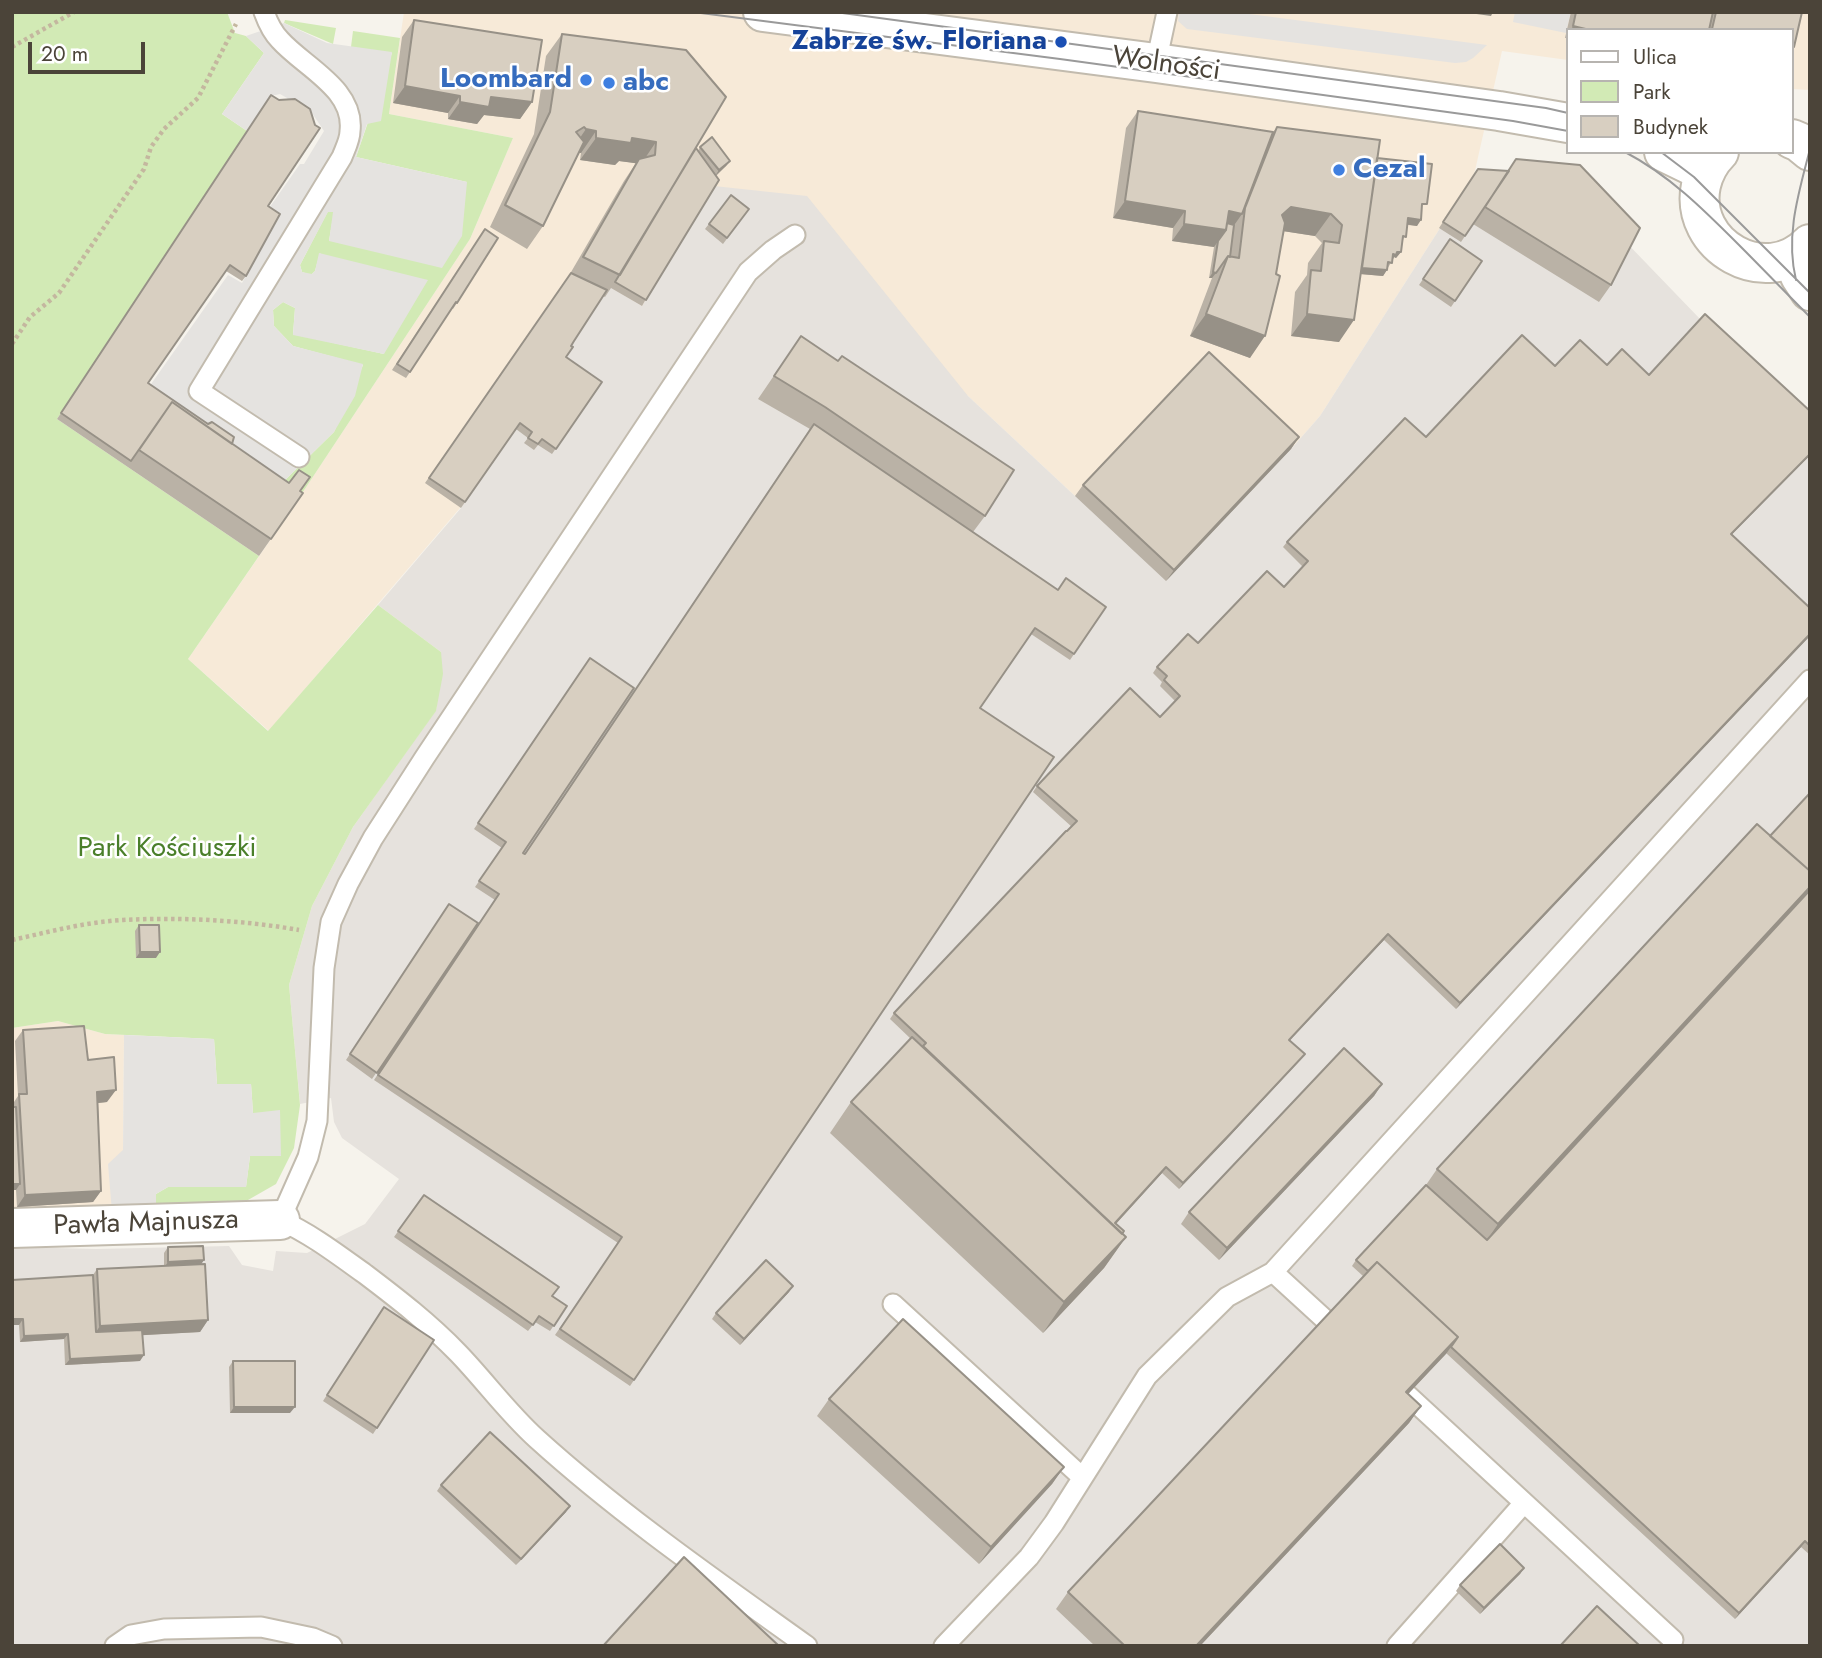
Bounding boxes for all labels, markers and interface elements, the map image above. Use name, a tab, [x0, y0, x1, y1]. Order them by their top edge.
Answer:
place label: Zabrze św. Floriana	[791, 25, 1047, 59]
scale bar	[32, 28, 149, 72]
legend	[1566, 28, 1794, 154]
marker: Zabrze św. Floriana	[1053, 34, 1069, 50]
text: 20 m	[41, 39, 88, 69]
street label: Wolności	[1110, 41, 1222, 89]
text: Ulica	[1633, 42, 1677, 72]
place label: Loombard	[440, 63, 572, 97]
place label: abc	[623, 66, 669, 100]
marker: Loombard	[578, 72, 594, 88]
marker: abc	[601, 75, 617, 91]
text: Park	[1633, 77, 1670, 107]
text: Budynek	[1633, 112, 1708, 142]
place label: Cezal	[1353, 153, 1426, 187]
marker: Cezal	[1331, 162, 1347, 178]
park label: Park Kościuszki	[78, 832, 256, 866]
street label: Pawła Majnusza	[53, 1204, 239, 1244]

